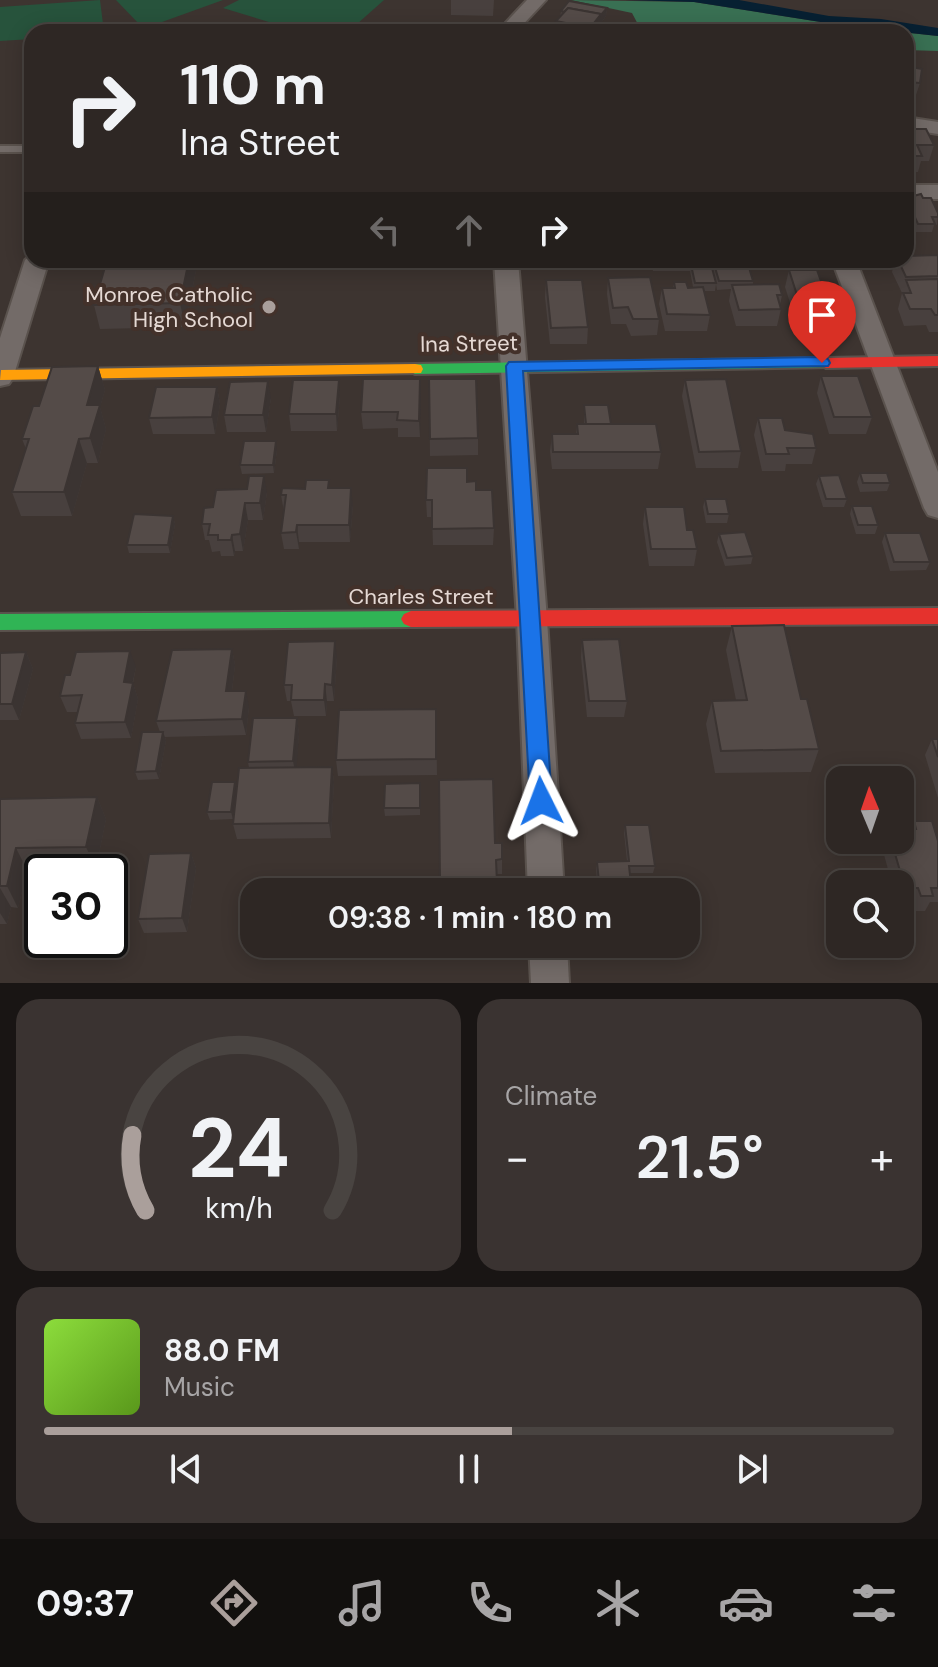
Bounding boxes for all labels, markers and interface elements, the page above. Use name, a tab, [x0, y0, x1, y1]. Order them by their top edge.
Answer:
text: 110 m	[180, 48, 326, 121]
icon: right	[48, 56, 152, 160]
text: Ina Street	[180, 119, 340, 166]
icon: left	[363, 208, 407, 252]
icon: ahead	[447, 208, 491, 252]
icon: right	[531, 208, 575, 252]
place label: Monroe Catholic High School	[85, 280, 253, 334]
pin	[788, 281, 856, 363]
icon: arrive	[800, 293, 844, 337]
marker: Monroe Catholic High School	[260, 298, 278, 316]
street label: Ina Street	[420, 328, 518, 359]
street label: Charles Street	[348, 582, 494, 611]
position arrow	[499, 759, 583, 843]
north arrow	[826, 766, 914, 854]
map controls	[826, 766, 914, 958]
speed limit sign: 30	[24, 854, 128, 958]
button: search	[826, 870, 914, 958]
text: 09:38 · 1 min · 180 m	[328, 898, 612, 937]
text: Climate	[505, 1079, 597, 1113]
text: 24	[188, 1094, 289, 1203]
text: 21.5°	[635, 1118, 764, 1197]
text: −	[505, 1129, 529, 1187]
text: +	[870, 1129, 894, 1187]
text: km/h	[205, 1190, 272, 1227]
text: 88.0 FM	[164, 1331, 280, 1370]
text: Music	[164, 1370, 235, 1404]
icon: previous	[164, 1447, 208, 1491]
icon: pause	[447, 1447, 491, 1491]
icon: next	[730, 1447, 774, 1491]
icon: directions	[206, 1575, 262, 1631]
icon: music	[334, 1575, 390, 1631]
icon: phone	[462, 1575, 518, 1631]
icon: climate	[590, 1575, 646, 1631]
icon: car	[718, 1575, 774, 1631]
icon: filters	[846, 1575, 902, 1631]
text: 09:37	[36, 1580, 134, 1627]

